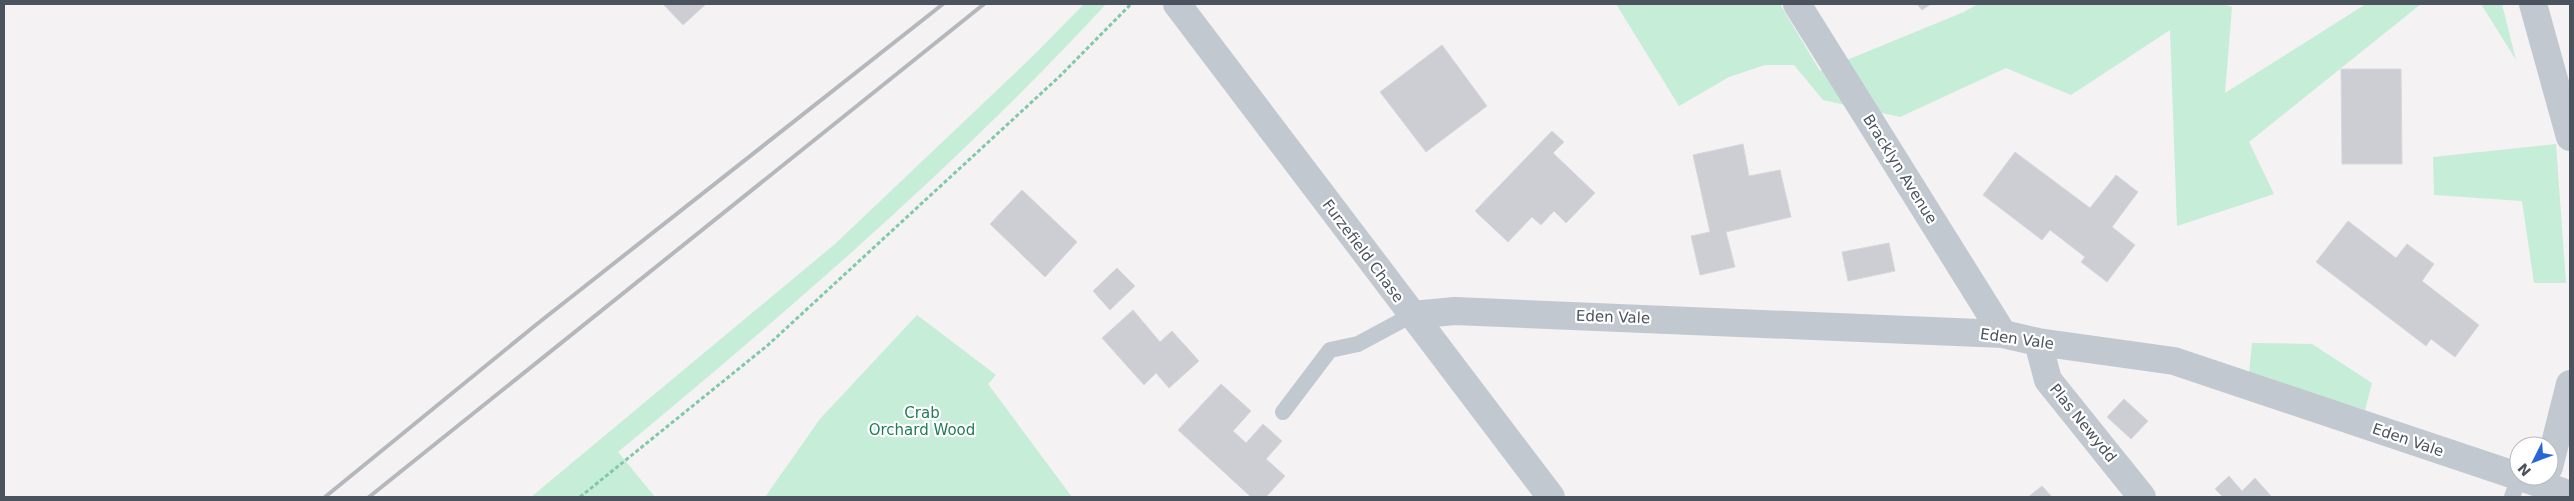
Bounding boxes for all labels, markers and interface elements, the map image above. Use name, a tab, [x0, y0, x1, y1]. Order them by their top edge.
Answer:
street label: Bracklyn Avenue	[1859, 111, 1941, 227]
street label: Furzefield Chase	[1319, 196, 1407, 306]
street label: Eden Vale	[1576, 307, 1650, 327]
street label: Eden Vale	[1979, 325, 2055, 353]
street label: Plas Newydd	[2046, 380, 2120, 466]
park label: Crab Orchard Wood	[869, 404, 975, 439]
street label: Eden Vale	[2370, 419, 2446, 461]
north arrow	[2509, 436, 2559, 486]
text: N	[2514, 460, 2534, 479]

